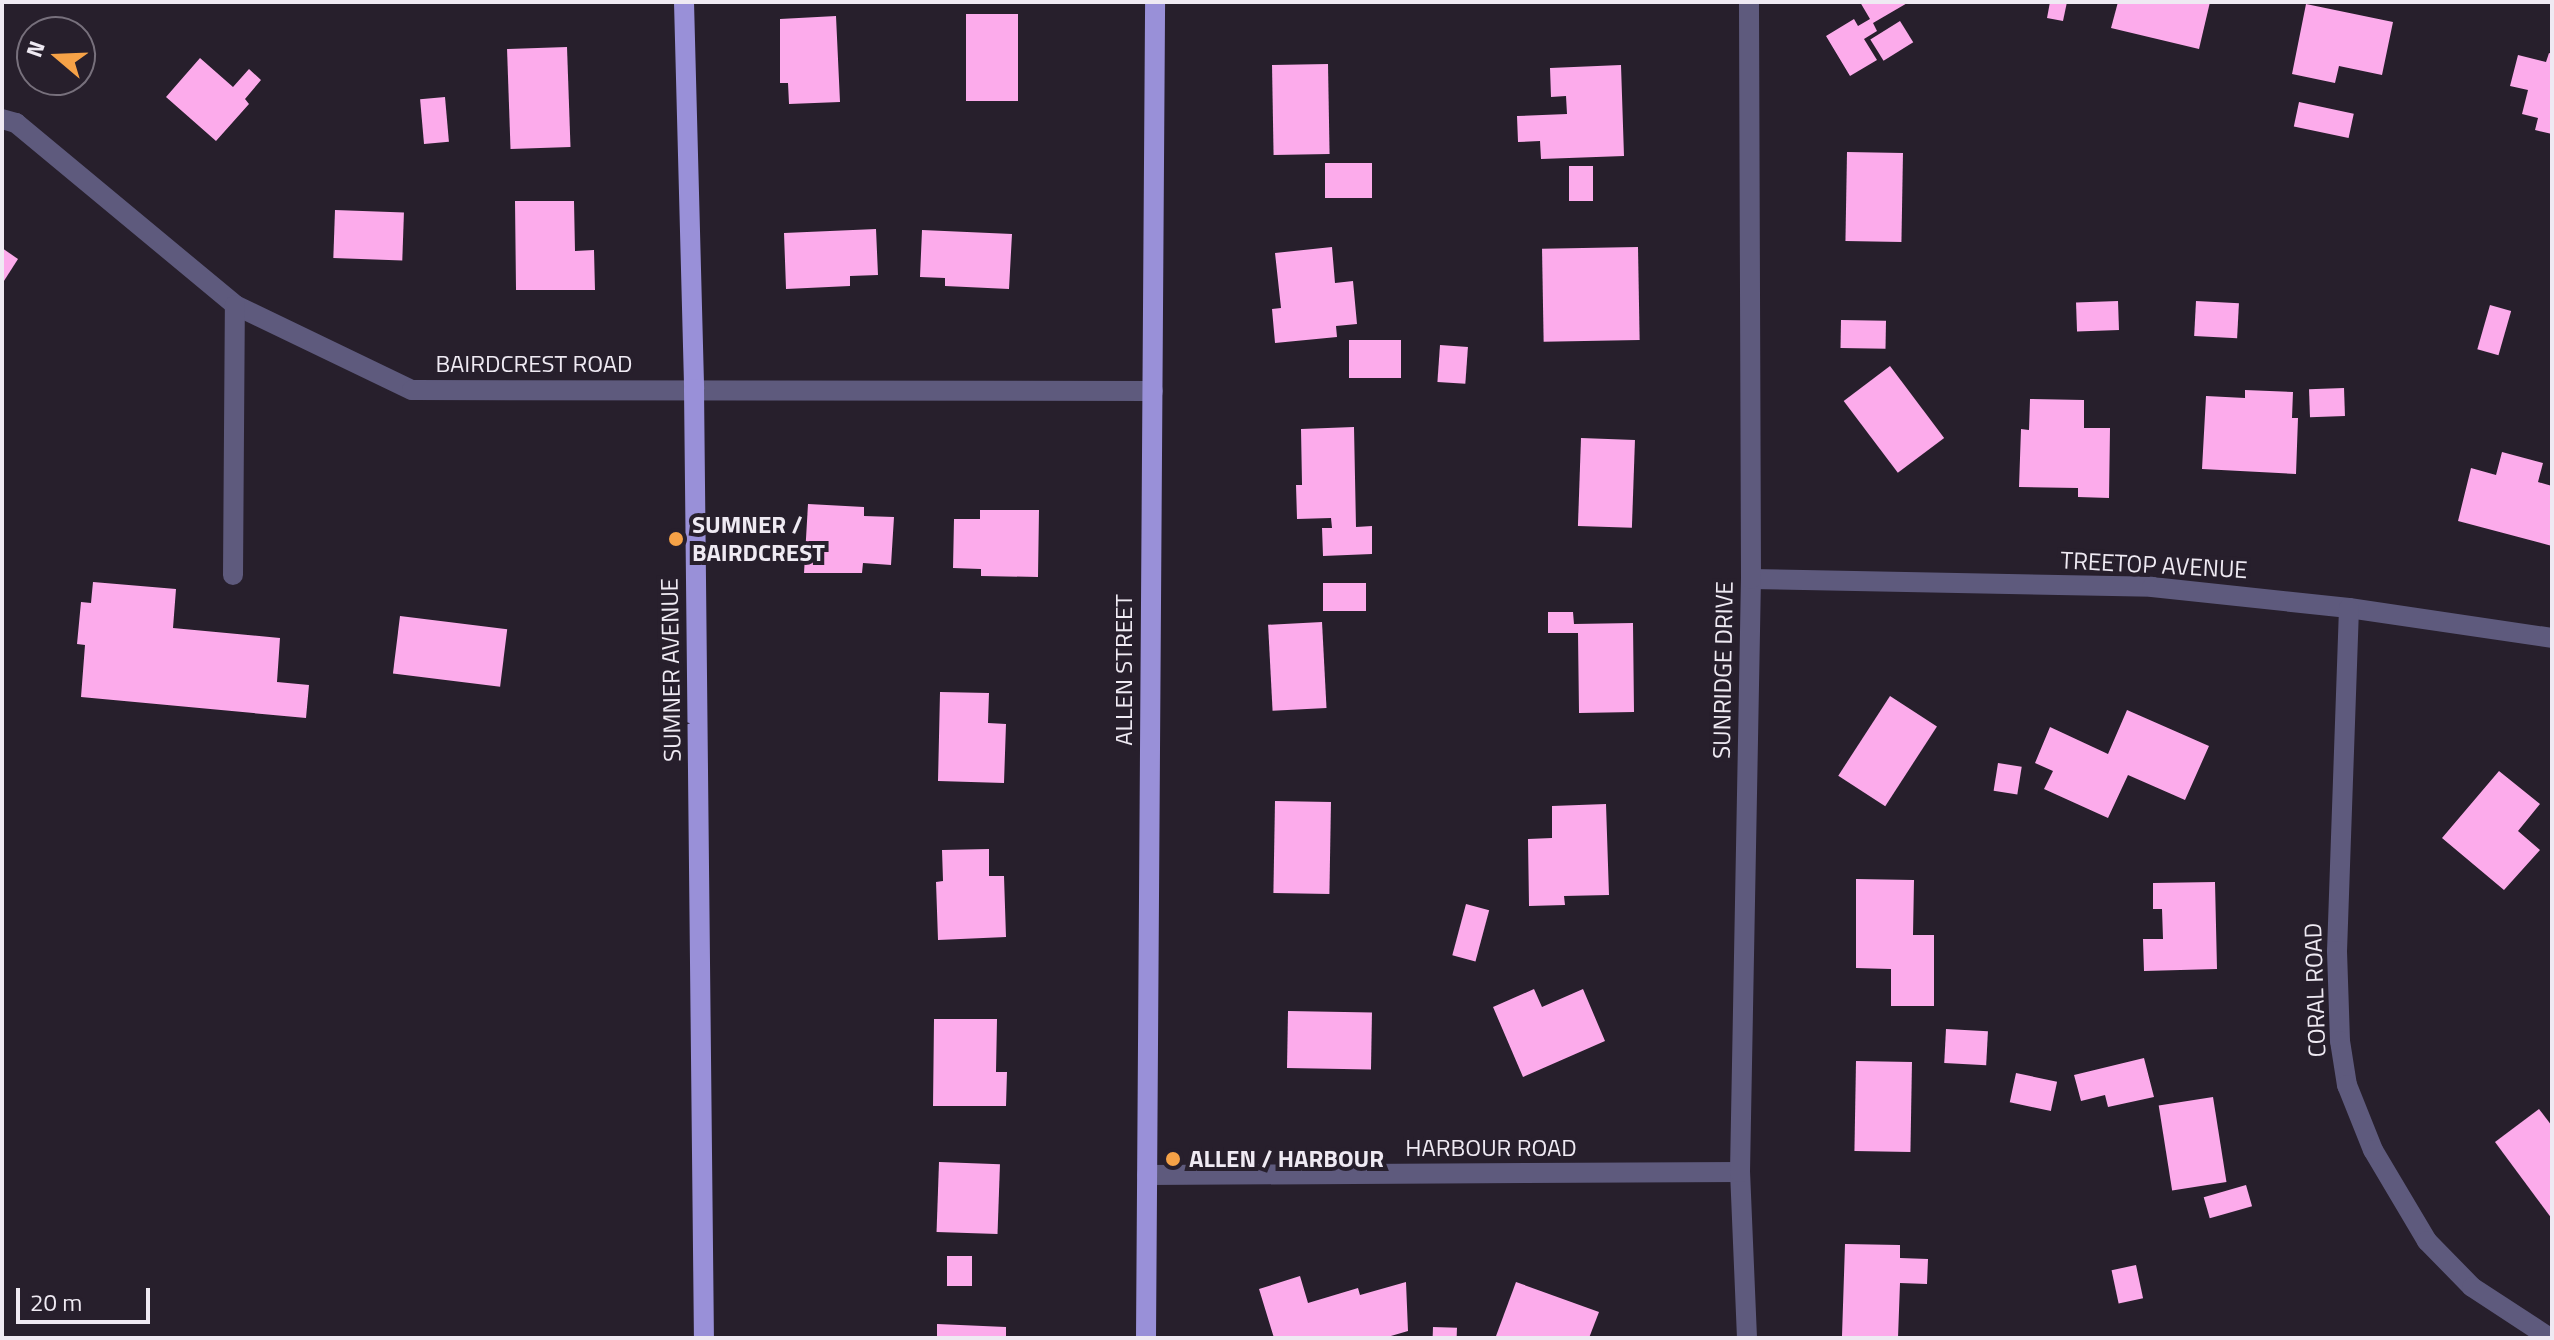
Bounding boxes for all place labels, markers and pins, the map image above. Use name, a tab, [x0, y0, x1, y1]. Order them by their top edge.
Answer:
place label: SUMNER / BAIRDCREST	[692, 511, 825, 567]
marker: SUMNER / BAIRDCREST	[667, 530, 685, 548]
place label: ALLEN / HARBOUR	[1189, 1145, 1384, 1173]
marker: ALLEN / HARBOUR	[1164, 1150, 1182, 1168]

